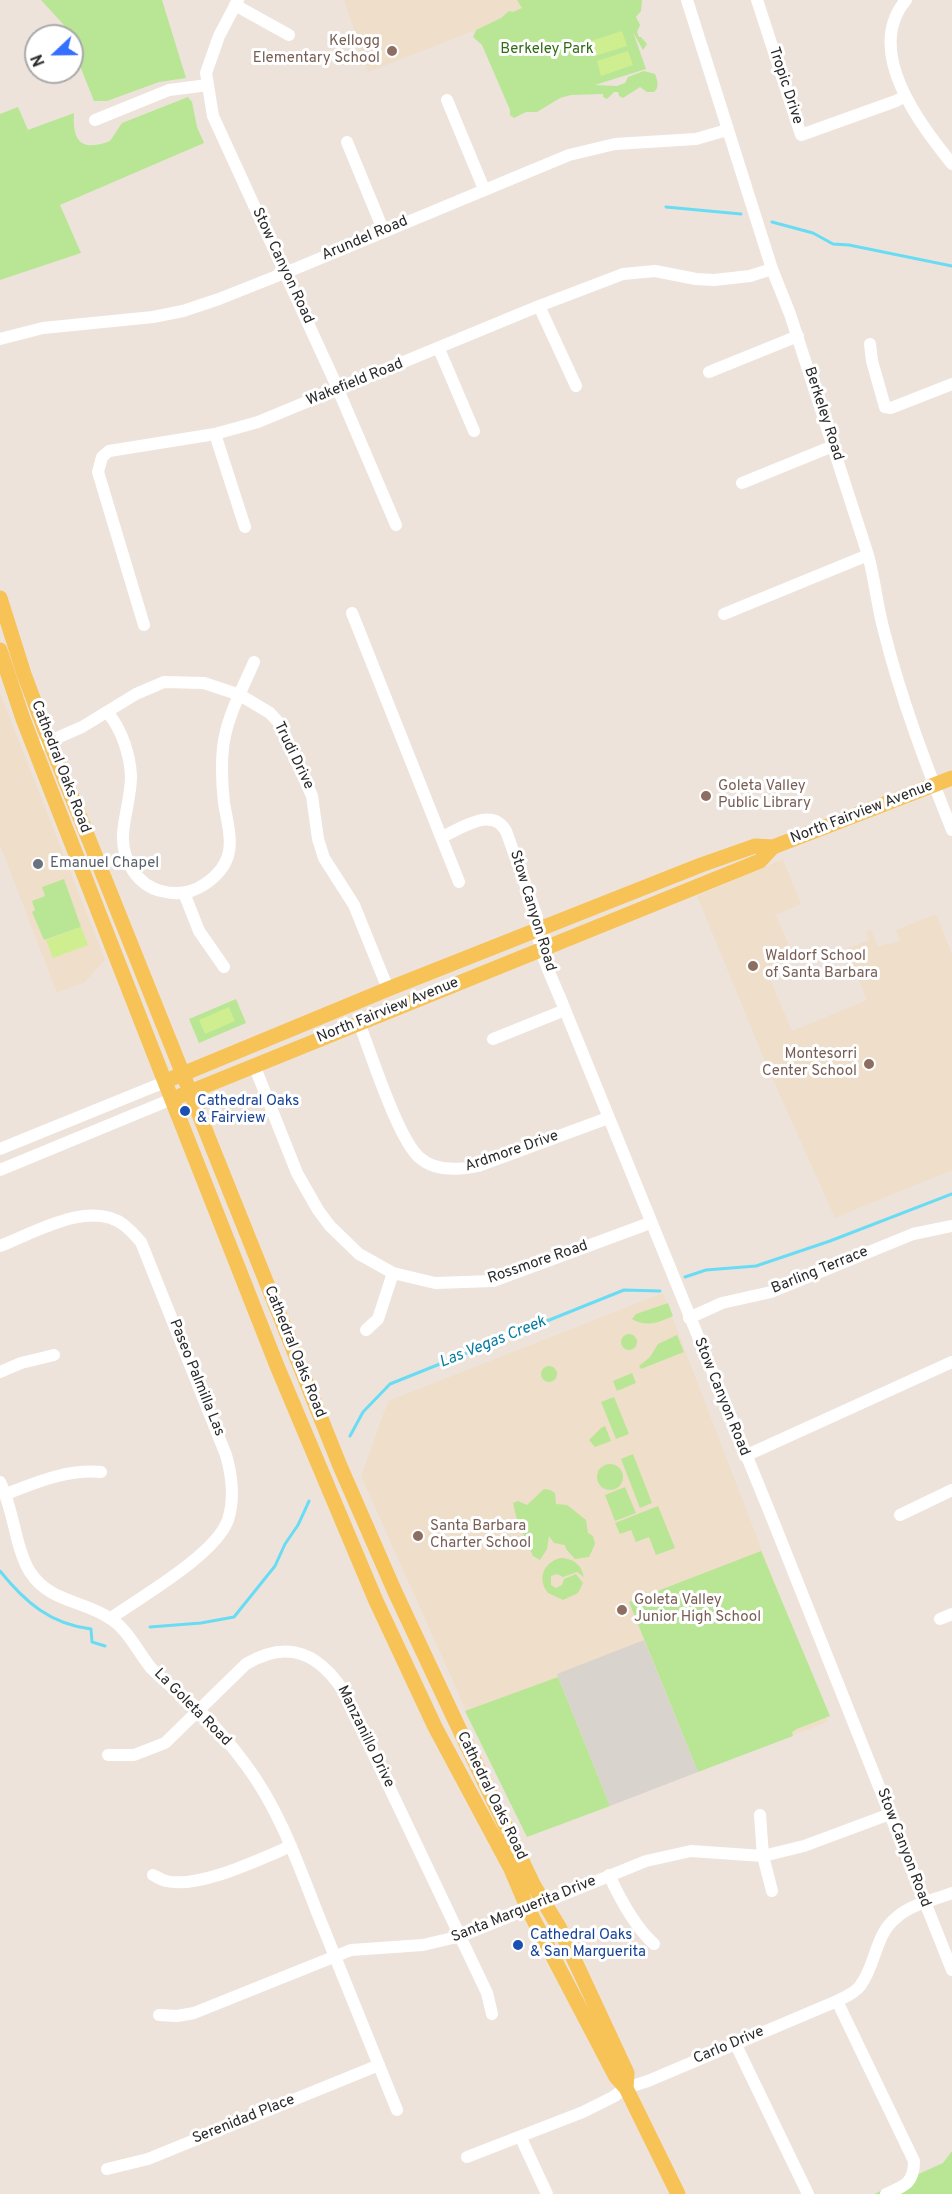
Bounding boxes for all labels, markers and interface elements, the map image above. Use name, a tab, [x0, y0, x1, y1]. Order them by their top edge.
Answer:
north arrow	[24, 24, 84, 84]
place label: Kellogg Elementary School	[253, 33, 380, 68]
park label: Berkeley Park	[500, 41, 594, 59]
marker: Kellogg Elementary School	[385, 44, 399, 58]
street label: Tropic Drive	[764, 45, 806, 127]
text: N	[28, 51, 51, 69]
street label: Stow Canyon Road	[247, 205, 317, 327]
street label: Arundel Road	[319, 213, 411, 265]
street label: Wakefield Road	[304, 355, 406, 411]
street label: Berkeley Road	[799, 365, 847, 463]
street label: Cathedral Oaks Road	[26, 698, 94, 836]
street label: Trudi Drive	[269, 719, 317, 793]
place label: Goleta Valley Public Library	[718, 778, 811, 813]
street label: North Fairview Avenue	[788, 778, 936, 848]
marker: Goleta Valley Public Library	[699, 789, 713, 803]
street label: Stow Canyon Road	[505, 848, 559, 974]
place label: Emanuel Chapel	[50, 855, 159, 873]
marker: Emanuel Chapel	[31, 857, 45, 871]
place label: Waldorf School of Santa Barbara	[765, 948, 878, 983]
marker: Waldorf School of Santa Barbara	[746, 959, 760, 973]
street label: North Fairview Avenue	[315, 974, 461, 1048]
place label: Montesorri Center School	[762, 1046, 857, 1081]
marker: Montesorri Center School	[862, 1057, 876, 1071]
place label: Cathedral Oaks & Fairview	[197, 1093, 299, 1128]
marker: Cathedral Oaks & Fairview	[178, 1104, 192, 1118]
street label: Ardmore Drive	[463, 1128, 561, 1176]
street label: Rossmore Road	[485, 1237, 591, 1289]
street label: Barling Terrace	[769, 1243, 871, 1299]
street label: Cathedral Oaks Road	[259, 1283, 329, 1421]
water label: Las Vegas Creek	[437, 1313, 549, 1373]
street label: Paseo Palmilla Las	[164, 1317, 228, 1439]
street label: Stow Canyon Road	[689, 1335, 753, 1459]
place label: Santa Barbara Charter School	[430, 1518, 531, 1553]
marker: Santa Barbara Charter School	[411, 1529, 425, 1543]
place label: Goleta Valley Junior High School	[634, 1592, 761, 1627]
marker: Goleta Valley Junior High School	[615, 1603, 629, 1617]
street label: La Goleta Road	[150, 1666, 234, 1750]
street label: Manzanillo Drive	[333, 1683, 397, 1791]
street label: Cathedral Oaks Road	[452, 1729, 530, 1863]
street label: Stow Canyon Road	[872, 1786, 934, 1910]
street label: Santa Marguerita Drive	[449, 1873, 599, 1947]
place label: Cathedral Oaks & San Marguerita	[530, 1927, 646, 1962]
marker: Cathedral Oaks & San Marguerita	[511, 1938, 525, 1952]
street label: Carlo Drive	[691, 2023, 767, 2069]
street label: Serenidad Place	[190, 2091, 298, 2149]

